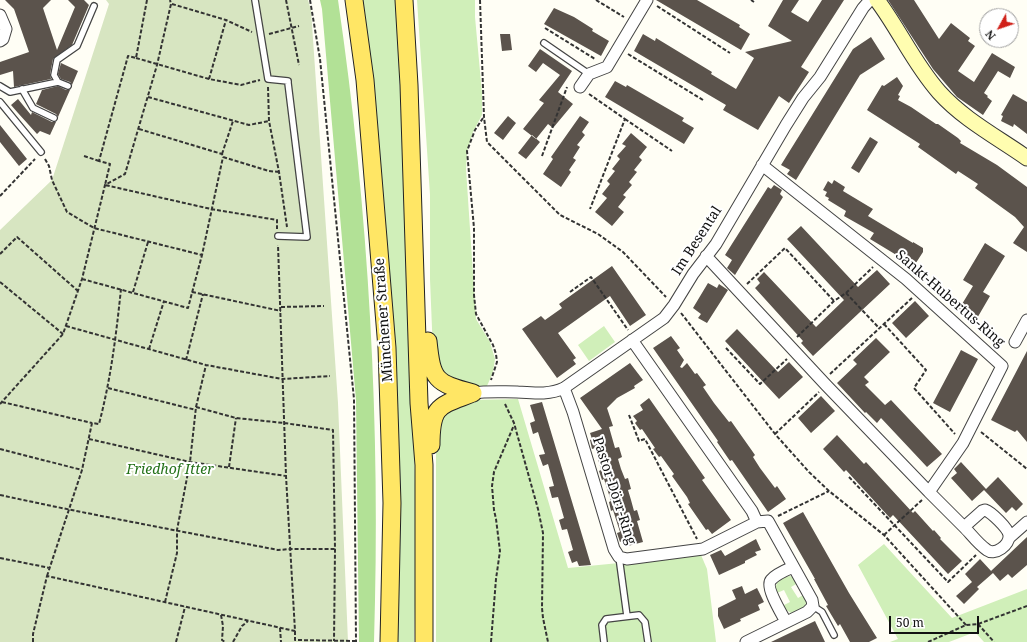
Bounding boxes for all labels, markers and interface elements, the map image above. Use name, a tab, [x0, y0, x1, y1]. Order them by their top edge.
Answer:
north arrow	[979, 8, 1019, 48]
text: N	[982, 27, 999, 44]
street label: Im Besental	[669, 203, 725, 279]
street label: Sankt-Hubertus-Ring	[892, 247, 1008, 351]
street label: Münchener Straße	[371, 257, 397, 383]
street label: Pastor-Dörr-Ring	[589, 435, 639, 547]
park label: Friedhof Itter	[126, 462, 214, 478]
scale bar	[891, 608, 981, 634]
text: 50 m	[896, 614, 924, 631]

